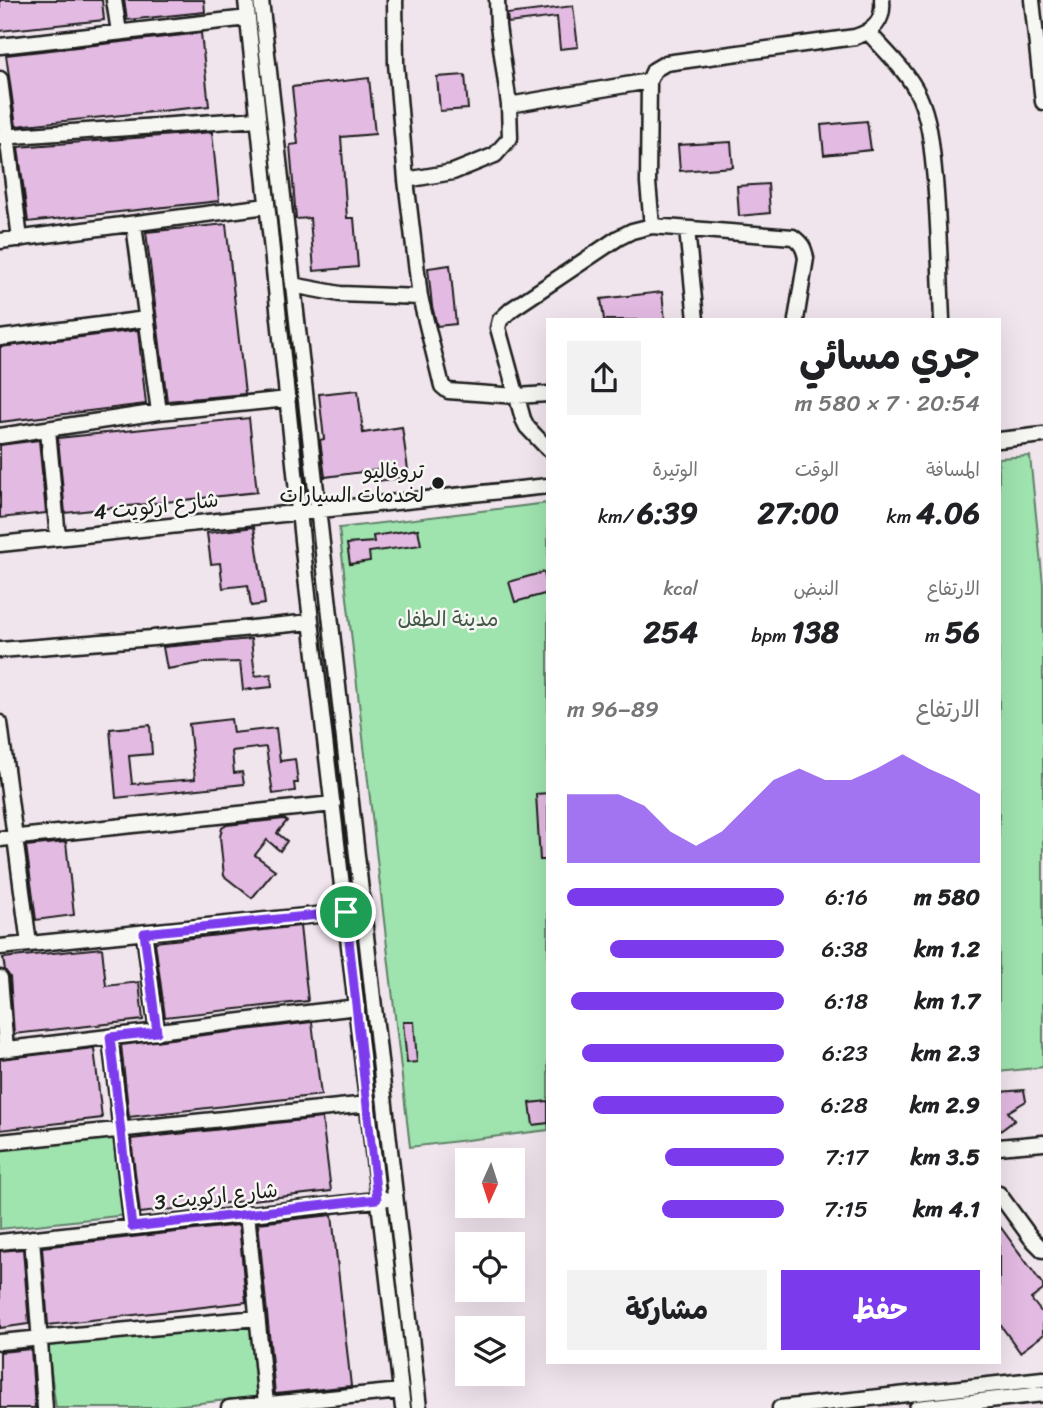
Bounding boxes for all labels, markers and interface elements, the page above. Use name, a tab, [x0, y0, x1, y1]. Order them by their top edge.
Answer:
text: جري مسائي	[799, 323, 980, 390]
button: share	[567, 341, 641, 415]
text: 20:54 · 7 × 580 m	[795, 383, 980, 424]
place label: تروفاليو لخدمات السيارات	[280, 452, 425, 514]
text: الوتيرة	[652, 453, 698, 486]
text: الوقت	[795, 453, 839, 486]
text: المسافة	[926, 453, 980, 486]
marker: تروفاليو لخدمات السيارات	[430, 475, 446, 491]
street label: شارع اركويت 4	[92, 481, 220, 531]
text: 6:39	[637, 486, 698, 540]
text: 27:00	[758, 486, 839, 540]
text: 4.06	[916, 486, 980, 540]
text: /km	[598, 500, 637, 533]
text: km	[887, 500, 916, 533]
text: kcal	[663, 572, 698, 605]
text: النبض	[794, 572, 839, 605]
text: الارتفاع	[927, 572, 980, 605]
park label: مدينة الطفل	[397, 600, 499, 638]
text: 254	[644, 605, 698, 659]
text: 138	[792, 605, 839, 659]
text: 56	[945, 605, 980, 659]
text: bpm	[752, 619, 792, 652]
text: m	[925, 619, 945, 652]
text: 89–96 m	[567, 689, 659, 730]
text: الارتفاع	[916, 689, 980, 730]
text: 6:16	[825, 877, 868, 918]
text: 580 m	[914, 877, 980, 918]
pin	[316, 882, 376, 942]
icon: arrive	[327, 893, 365, 931]
text: 6:38	[821, 929, 868, 970]
text: 1.2 km	[914, 929, 980, 970]
text: 6:18	[824, 981, 868, 1022]
text: 1.7 km	[914, 981, 980, 1022]
text: 6:23	[822, 1033, 868, 1074]
text: 2.3 km	[911, 1033, 980, 1074]
text: 6:28	[821, 1085, 868, 1126]
text: 2.9 km	[910, 1085, 980, 1126]
text: 7:17	[825, 1137, 868, 1178]
text: 3.5 km	[910, 1137, 980, 1178]
north arrow	[455, 1148, 525, 1218]
map controls	[455, 1148, 525, 1386]
street label: شارع اركويت 3	[152, 1171, 280, 1221]
text: 7:15	[824, 1189, 868, 1230]
text: 4.1 km	[913, 1189, 980, 1230]
button: locate	[455, 1232, 525, 1302]
button: مشاركة	[567, 1270, 767, 1350]
button: حفظ	[781, 1270, 980, 1350]
button: layers	[455, 1316, 525, 1386]

